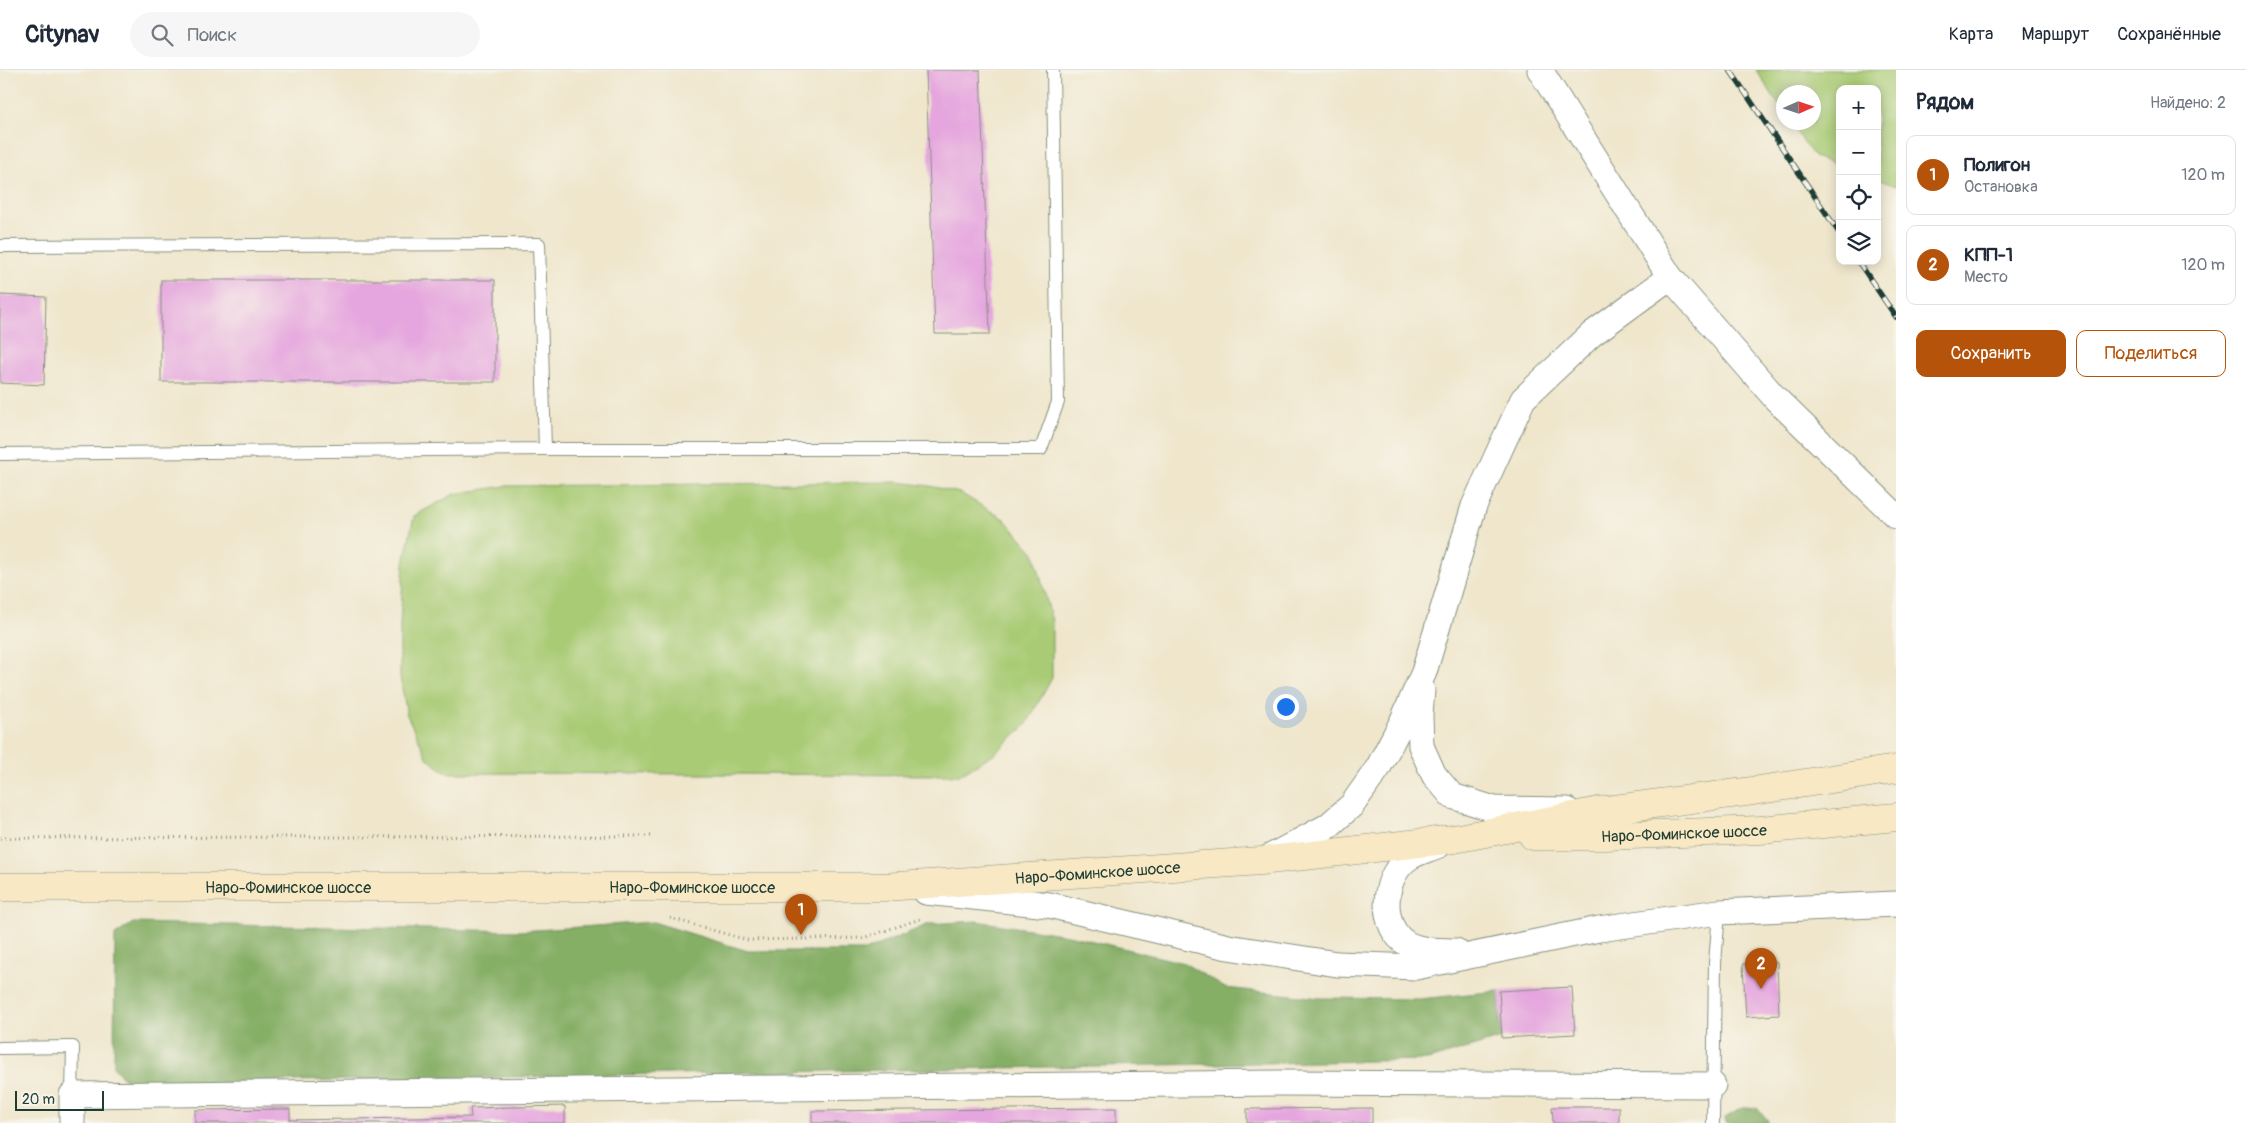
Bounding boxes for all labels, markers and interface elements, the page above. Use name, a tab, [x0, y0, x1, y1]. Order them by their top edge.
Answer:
search box	[130, 12, 480, 57]
text: Citynav	[25, 20, 100, 49]
icon: search	[148, 21, 176, 49]
text: Поиск	[188, 23, 237, 47]
text: Карта	[1949, 23, 1993, 46]
text: Маршрут	[2021, 23, 2089, 46]
text: Сохранённые	[2117, 23, 2221, 46]
north arrow	[1776, 85, 1821, 130]
map controls	[1836, 85, 1881, 265]
button: +	[1836, 85, 1881, 130]
text: Рядом	[1916, 89, 1974, 116]
text: Найдено: 2	[2150, 93, 2226, 113]
button: −	[1836, 130, 1881, 175]
text: Полигон	[1964, 153, 2030, 177]
text: 1	[1930, 165, 1936, 185]
text: 120 m	[2181, 165, 2225, 185]
button: locate	[1836, 175, 1881, 220]
text: Остановка	[1964, 177, 2038, 197]
button: layers	[1836, 220, 1881, 265]
text: КПП-1	[1964, 243, 2013, 267]
text: 2	[1929, 255, 1937, 275]
text: 120 m	[2181, 255, 2225, 275]
text: Место	[1964, 267, 2008, 287]
button: Сохранить	[1916, 330, 2066, 377]
button: Поделиться	[2076, 330, 2226, 377]
your location	[1273, 694, 1299, 720]
street label: Наро-Фоминское шоссе	[1601, 820, 1768, 847]
street label: Наро-Фоминское шоссе	[1014, 858, 1181, 889]
street label: Наро-Фоминское шоссе	[205, 878, 371, 898]
street label: Наро-Фоминское шоссе	[609, 878, 775, 898]
pin: 1	[785, 894, 817, 935]
pin: 2	[1745, 948, 1777, 989]
scale bar	[15, 1088, 104, 1111]
text: 20 m	[22, 1091, 55, 1108]

